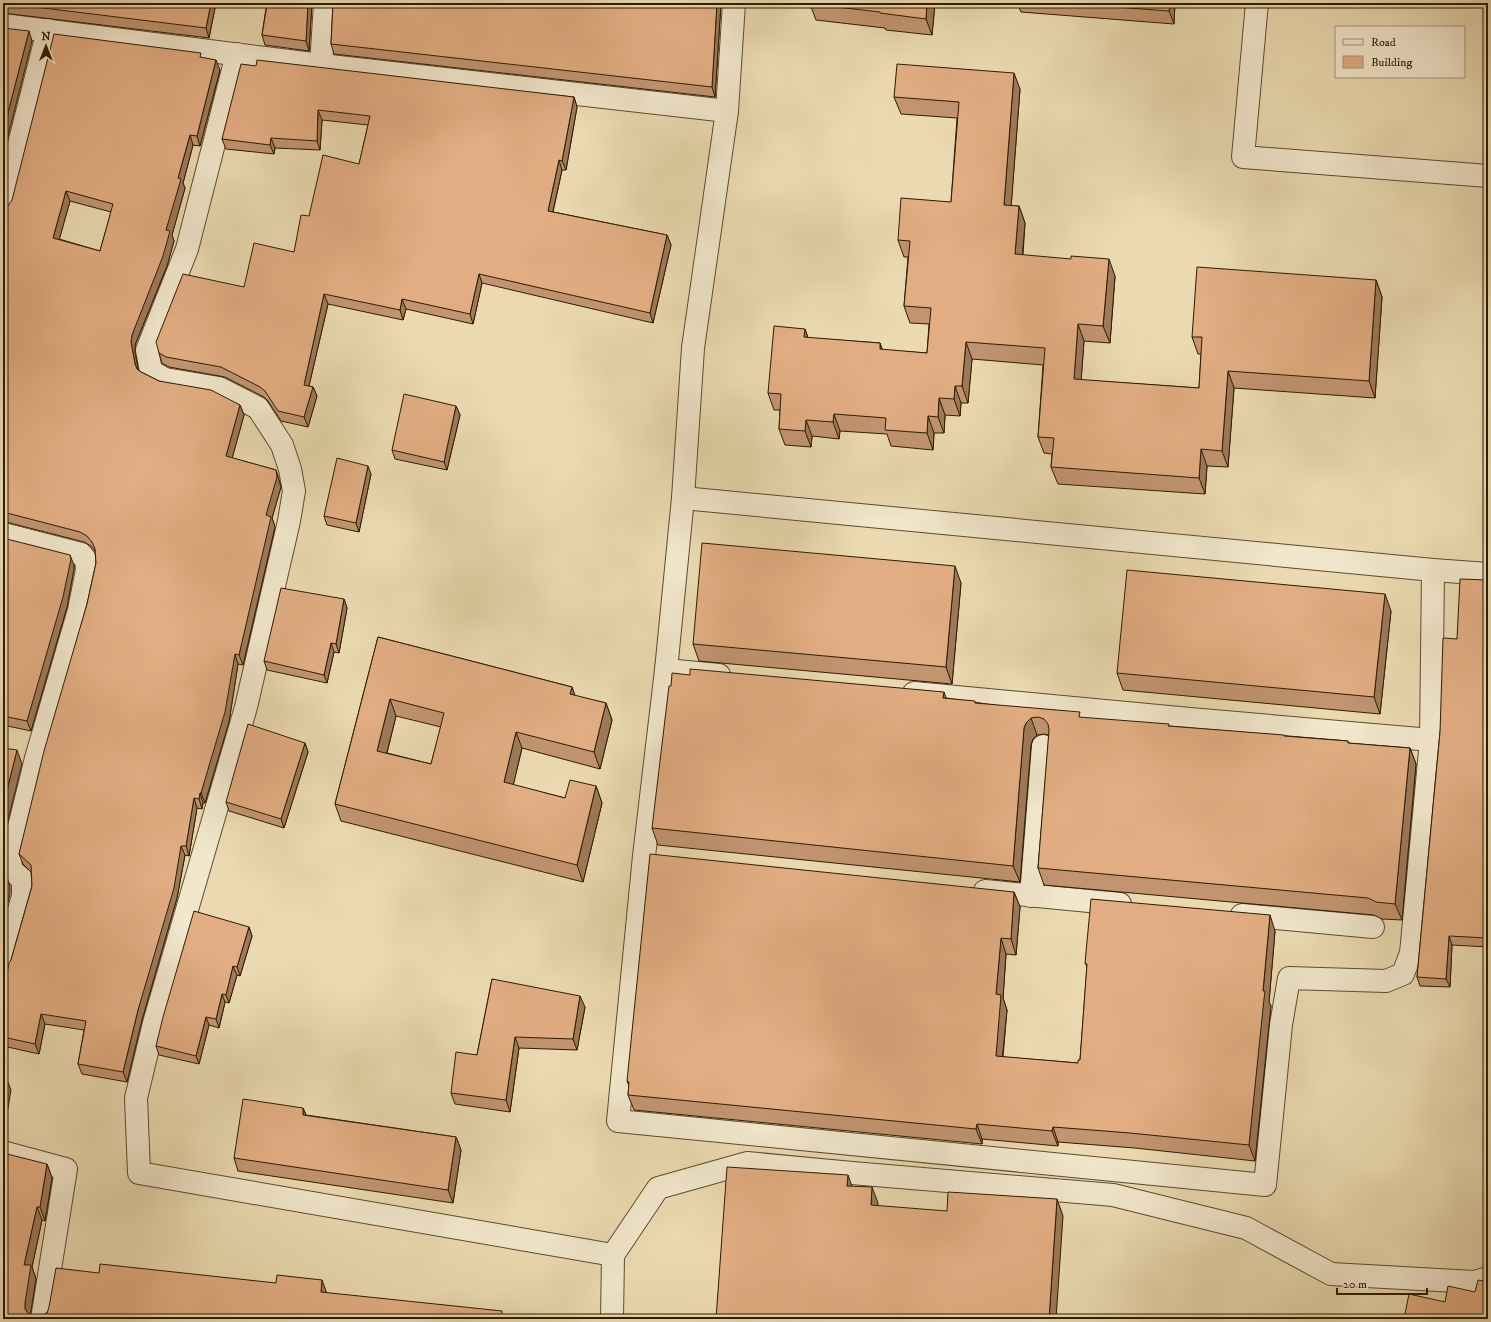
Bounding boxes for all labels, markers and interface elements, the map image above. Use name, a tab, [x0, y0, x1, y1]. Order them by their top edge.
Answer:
north arrow	[26, 26, 66, 66]
legend	[1335, 26, 1465, 78]
text: N	[41, 30, 51, 44]
text: Road	[1371, 35, 1396, 50]
text: Building	[1371, 55, 1412, 70]
scale bar	[1337, 1270, 1427, 1296]
text: 20 m	[1343, 1277, 1367, 1292]

